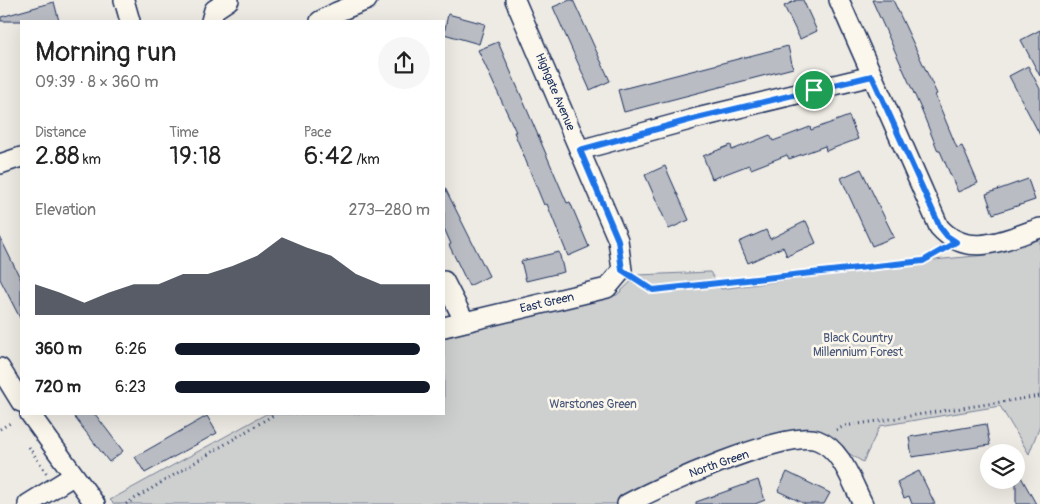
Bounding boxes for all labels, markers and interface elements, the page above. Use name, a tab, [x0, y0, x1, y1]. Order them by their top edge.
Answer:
text: Morning run	[35, 35, 177, 70]
button: share	[378, 37, 430, 89]
street label: Highgate Avenue	[532, 51, 578, 133]
pin	[793, 69, 835, 111]
text: 09:39 · 8 × 360 m	[35, 72, 158, 92]
icon: arrive	[800, 76, 828, 104]
text: Distance	[35, 124, 86, 141]
text: Time	[169, 124, 199, 141]
text: Pace	[304, 124, 331, 141]
text: 2.88	[35, 141, 80, 172]
text: 19:18	[169, 141, 221, 172]
text: 6:42	[304, 141, 353, 172]
text: km	[80, 151, 101, 168]
text: /km	[353, 151, 380, 168]
text: Elevation	[35, 200, 96, 220]
text: 273–280 m	[349, 200, 430, 220]
street label: East Green	[519, 289, 576, 316]
park label: Black Country Millennium Forest	[813, 331, 903, 360]
text: 360 m	[35, 339, 82, 359]
text: 6:26	[115, 339, 147, 359]
text: 720 m	[35, 377, 81, 397]
text: 6:23	[115, 377, 146, 397]
park label: Warstones Green	[549, 397, 637, 412]
map controls	[980, 444, 1025, 489]
button: layers	[980, 444, 1025, 489]
street label: North Green	[687, 447, 751, 481]

